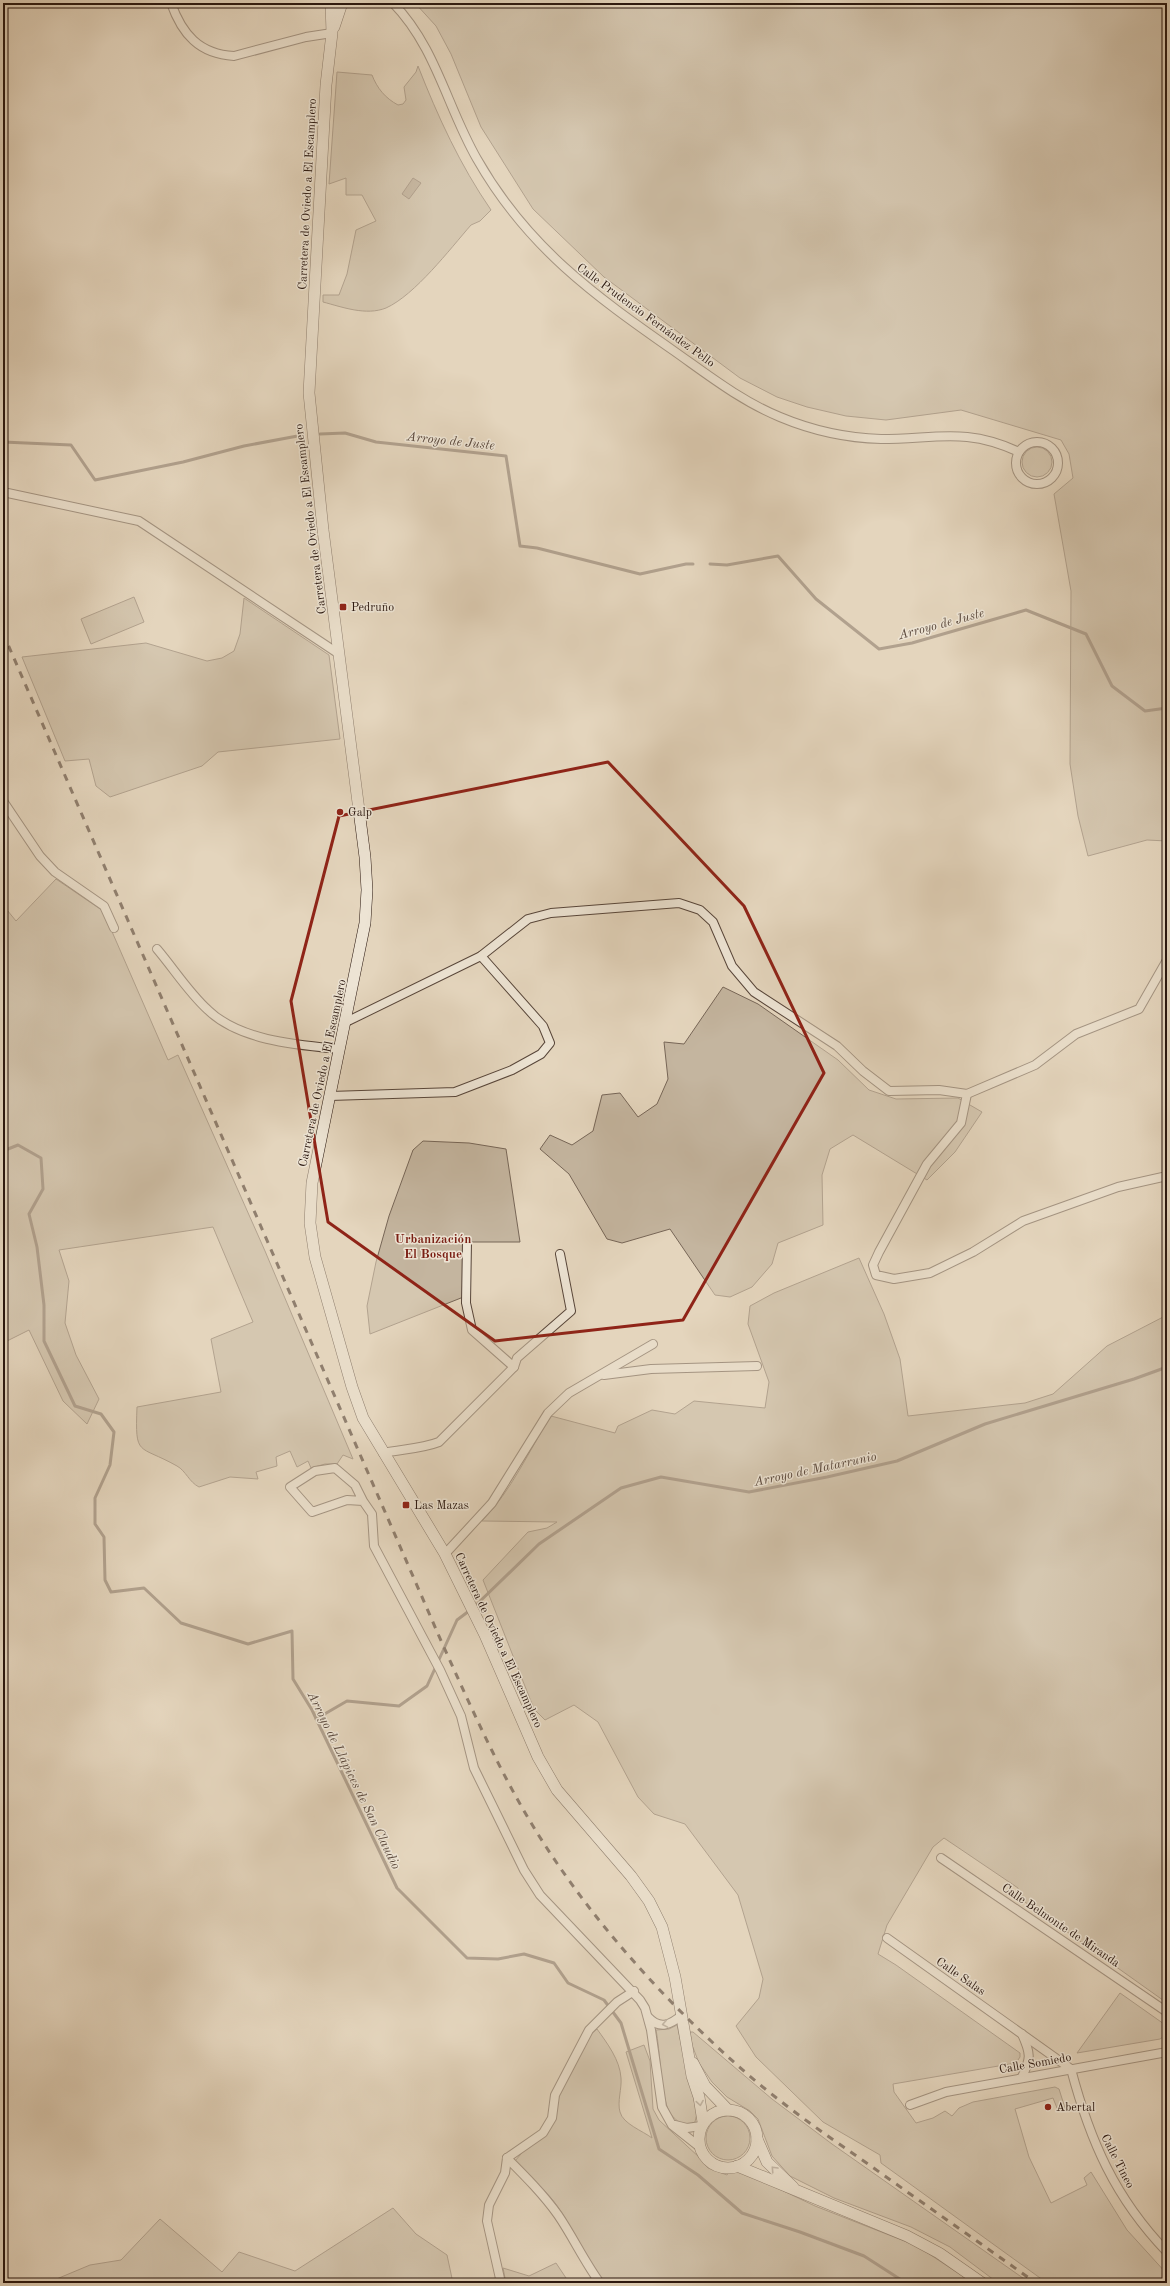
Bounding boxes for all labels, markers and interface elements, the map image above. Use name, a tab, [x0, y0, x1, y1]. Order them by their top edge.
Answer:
street label: Carretera de Oviedo a El Escamplero	[297, 98, 319, 290]
street label: Calle Prudencio Fernández Pello	[574, 262, 717, 370]
street label: Carretera de Oviedo a El Escamplero	[293, 423, 329, 615]
water label: Arroyo de Juste	[405, 430, 495, 453]
marker: Pedruño	[338, 602, 348, 612]
place label: Pedruño	[351, 602, 394, 614]
water label: Arroyo de Juste	[896, 607, 986, 642]
marker: Galp	[335, 807, 345, 817]
place label: Galp	[348, 807, 372, 819]
street label: Carretera de Oviedo a El Escamplero	[297, 978, 349, 1168]
district label: Urbanización El Bosque	[395, 1233, 471, 1261]
water label: Arroyo de Matarrunio	[752, 1450, 878, 1489]
marker: Las Mazas	[401, 1500, 411, 1510]
place label: Las Mazas	[414, 1500, 469, 1512]
street label: Carretera de Oviedo a El Escamplero	[452, 1551, 544, 1730]
water label: Arroyo de Llápices de San Claudio	[304, 1689, 402, 1871]
street label: Calle Belmonte de Miranda	[999, 1882, 1122, 1970]
street label: Calle Salas	[934, 1956, 987, 1998]
one-way arrow	[662, 2019, 668, 2028]
street label: Calle Somiedo	[998, 2052, 1072, 2076]
one-way arrow	[695, 2100, 704, 2106]
marker: Abertal	[1043, 2102, 1053, 2112]
place label: Abertal	[1056, 2102, 1095, 2114]
street label: Calle Tineo	[1098, 2132, 1136, 2191]
one-way arrow	[772, 2166, 779, 2174]

